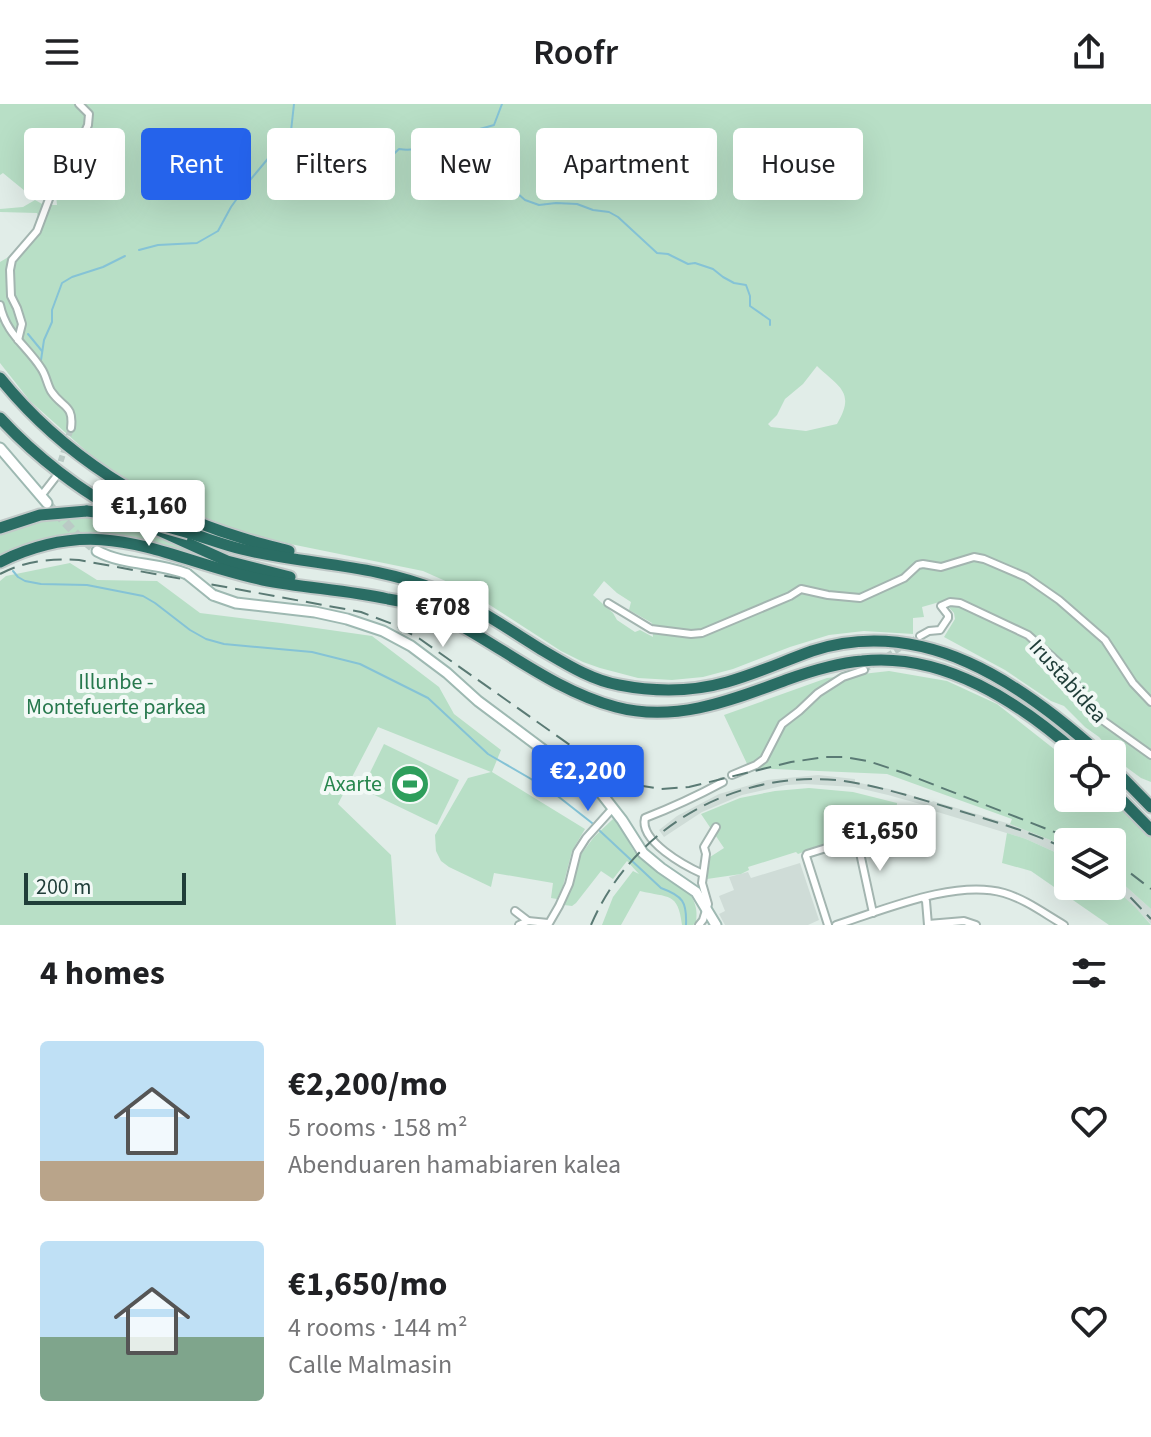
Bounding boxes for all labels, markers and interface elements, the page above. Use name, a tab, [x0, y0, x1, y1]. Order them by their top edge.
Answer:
text: Roofr	[533, 27, 618, 78]
icon: menu	[40, 30, 84, 74]
icon: share	[1067, 30, 1111, 74]
chip: Buy	[24, 128, 125, 200]
chip: Rent	[141, 128, 251, 200]
chip: Filters	[267, 128, 395, 200]
chip: New	[411, 128, 520, 200]
chip: Apartment	[536, 128, 717, 200]
chip: House	[733, 128, 863, 200]
pin: €1,160	[84, 480, 214, 548]
text: €1,160	[111, 487, 187, 524]
pin: €708	[396, 581, 490, 649]
text: €708	[416, 588, 470, 625]
street label: Irustabidea	[1021, 632, 1115, 730]
park label: Illunbe - Montefuerte parkea	[26, 666, 206, 723]
map controls	[1054, 740, 1126, 900]
button: locate	[1054, 740, 1126, 812]
pin: €2,200	[523, 745, 653, 813]
text: €2,200	[550, 752, 626, 789]
sports icon: Axarte	[389, 763, 431, 805]
place label: Axarte	[324, 768, 382, 800]
pin: €1,650	[815, 805, 945, 873]
text: €1,650	[842, 812, 918, 849]
button: layers	[1054, 828, 1126, 900]
scale bar	[24, 869, 186, 905]
text: 200 m	[36, 871, 91, 903]
text: 4 homes	[40, 949, 165, 998]
icon: filters	[1067, 951, 1111, 995]
text: €2,200/mo	[288, 1060, 448, 1109]
icon: home	[104, 1073, 200, 1169]
icon: heart	[1067, 1099, 1111, 1143]
text: 5 rooms · 158 m²	[288, 1109, 467, 1146]
text: Abenduaren hamabiaren kalea	[288, 1146, 621, 1183]
text: €1,650/mo	[288, 1260, 448, 1309]
icon: home	[104, 1273, 200, 1369]
icon: heart	[1067, 1299, 1111, 1343]
text: 4 rooms · 144 m²	[288, 1309, 467, 1346]
text: Calle Malmasin	[288, 1346, 452, 1383]

